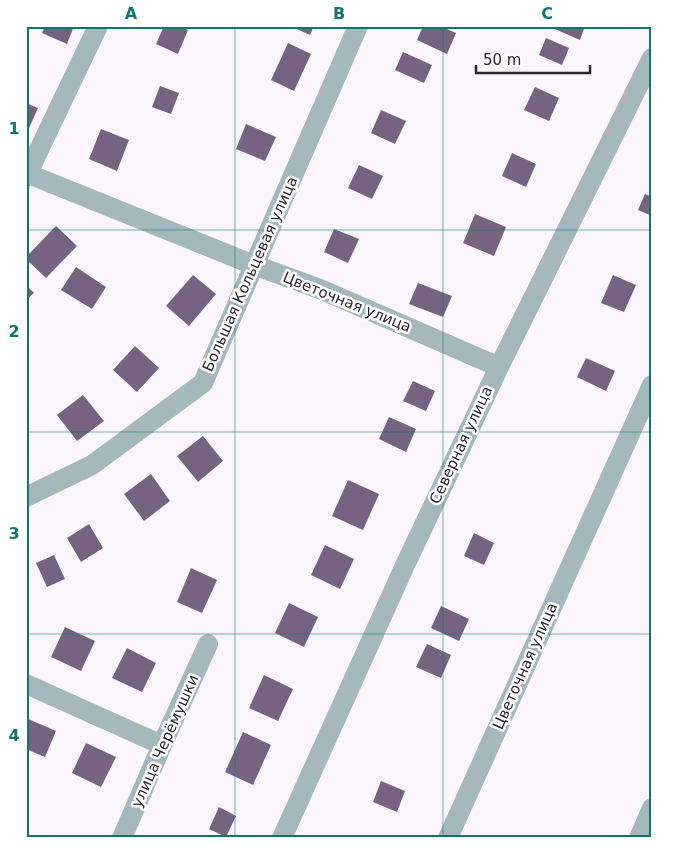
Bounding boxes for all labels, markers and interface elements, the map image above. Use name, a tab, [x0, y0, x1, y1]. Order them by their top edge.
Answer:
text: A	[125, 4, 138, 23]
text: B	[333, 4, 345, 23]
text: C	[541, 4, 553, 23]
scale bar	[476, 42, 589, 74]
text: 50 m	[483, 51, 521, 69]
text: 1	[8, 119, 20, 138]
street label: Большая Кольцевая улица	[199, 174, 301, 374]
street label: Цветочная улица	[280, 268, 414, 336]
text: 2	[8, 322, 20, 341]
street label: Северная улица	[426, 383, 496, 507]
text: 3	[8, 524, 20, 543]
street label: Цветочная улица	[489, 600, 561, 732]
street label: улица Черёмушки	[128, 672, 202, 810]
text: 4	[8, 726, 20, 745]

